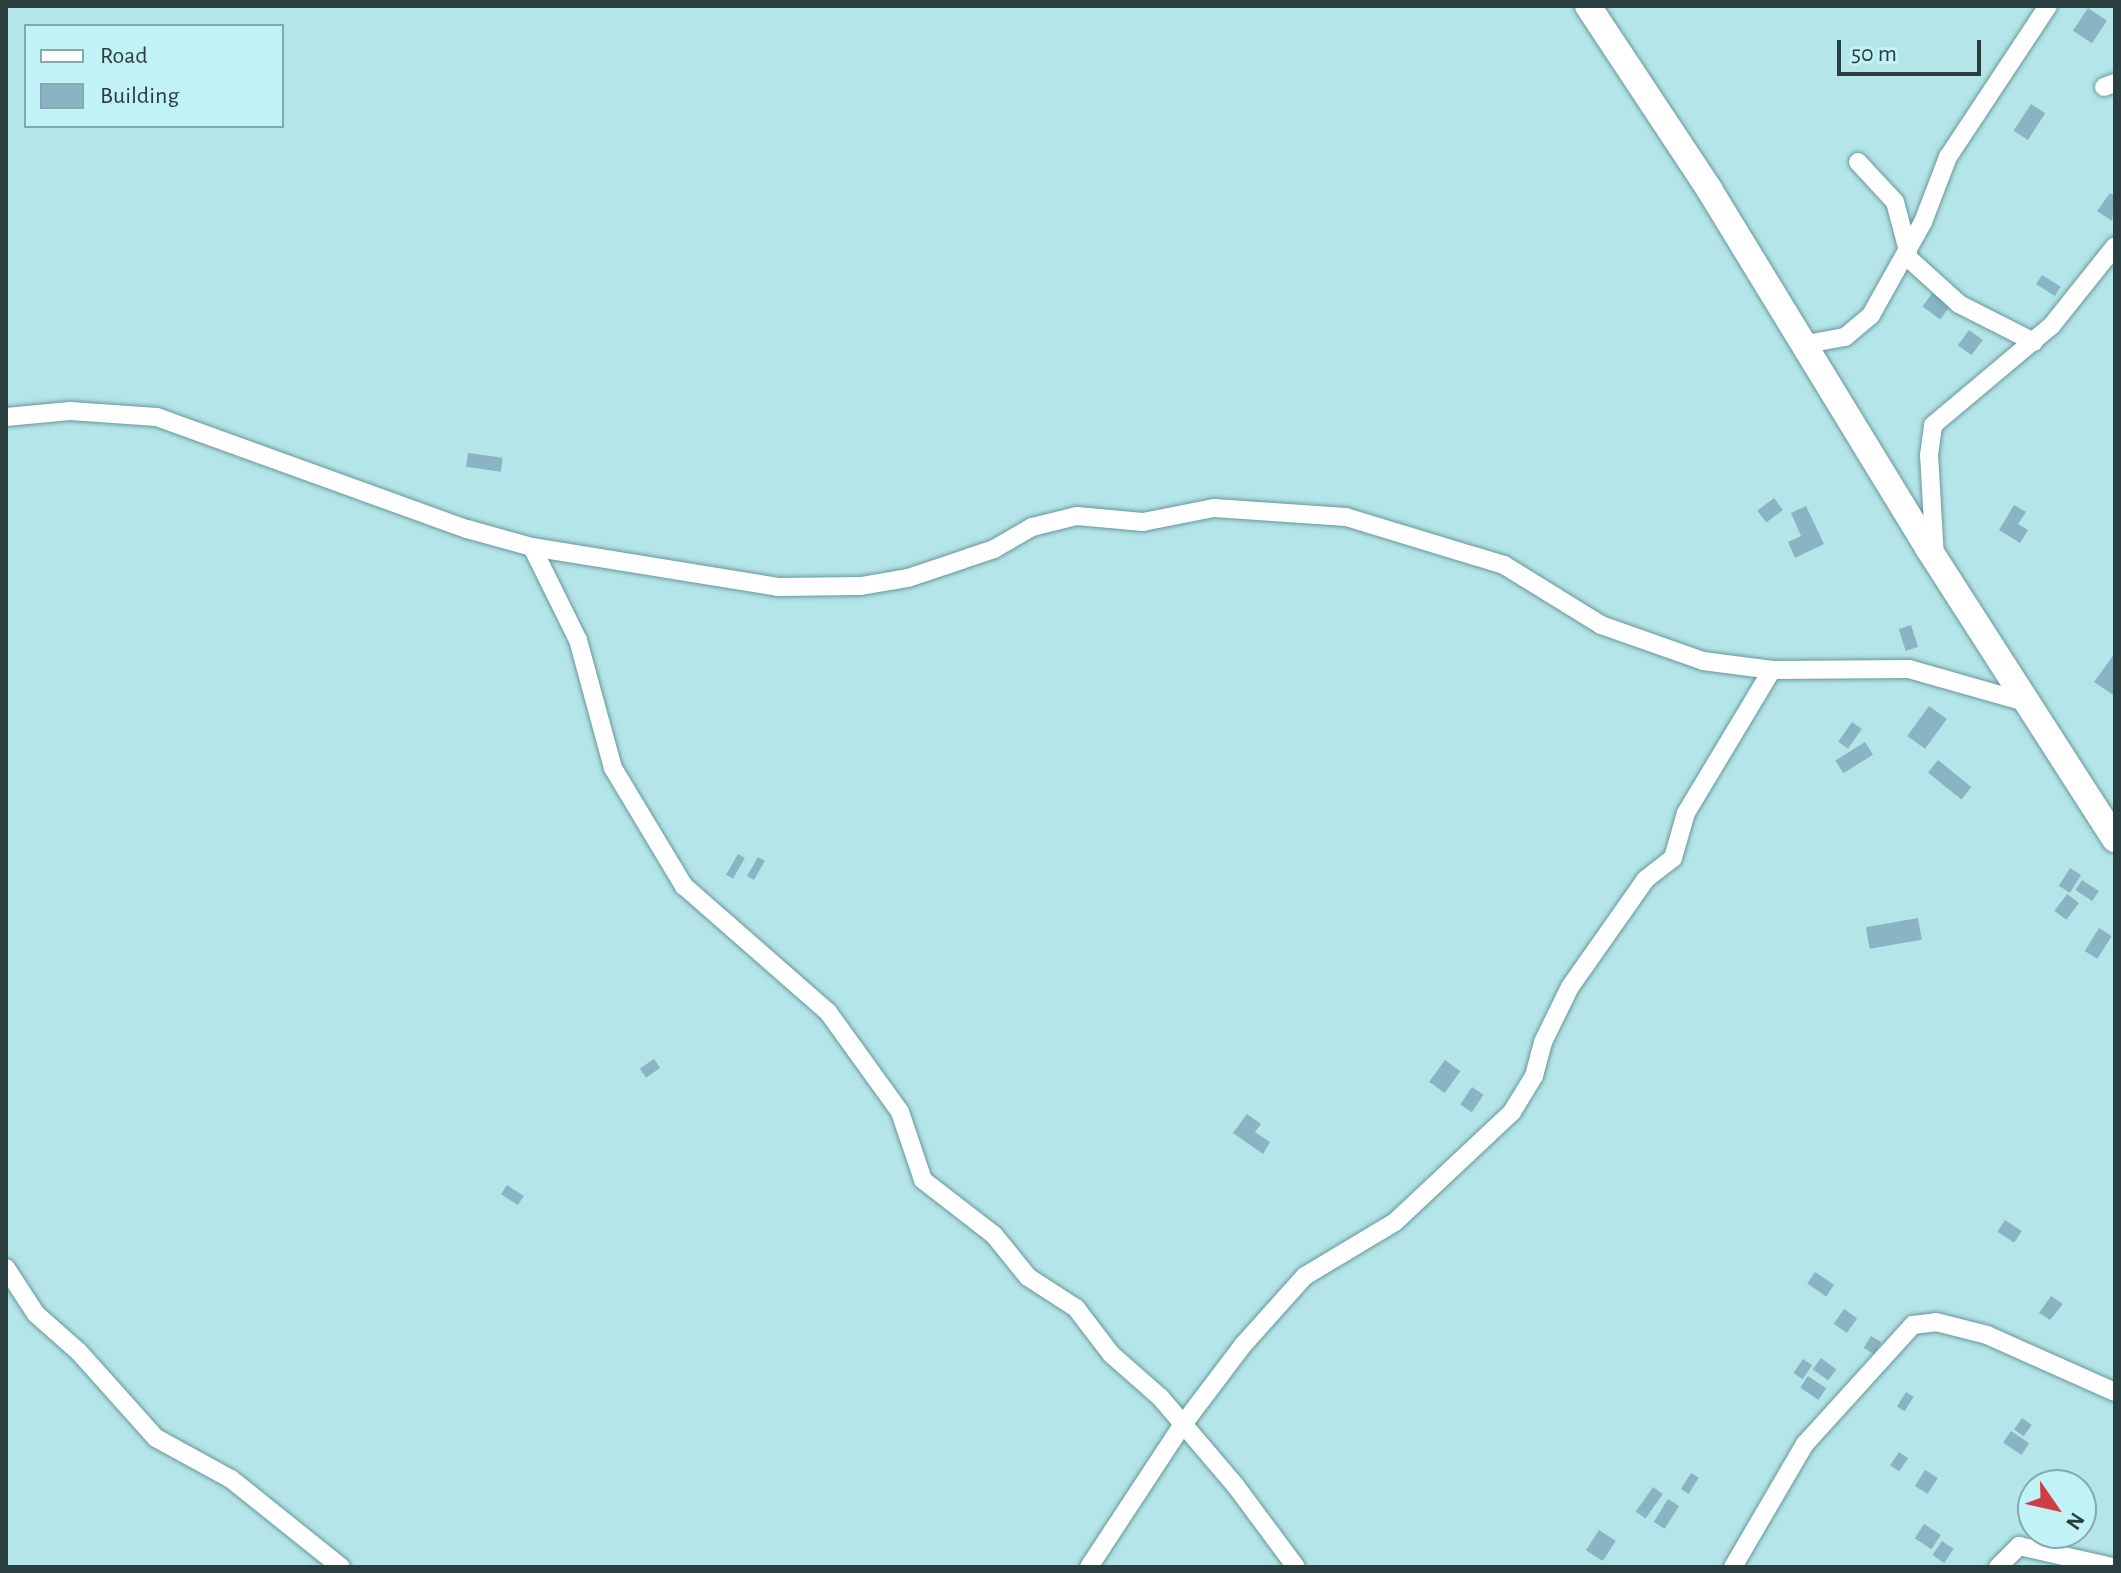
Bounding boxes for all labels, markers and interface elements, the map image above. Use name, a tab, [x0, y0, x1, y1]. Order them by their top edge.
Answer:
legend	[24, 24, 284, 128]
scale bar	[1841, 24, 1985, 74]
text: 50 m	[1851, 42, 1897, 66]
text: Road	[100, 44, 148, 68]
text: Building	[100, 84, 179, 108]
north arrow	[2017, 1469, 2097, 1549]
text: N	[2062, 1509, 2089, 1534]

